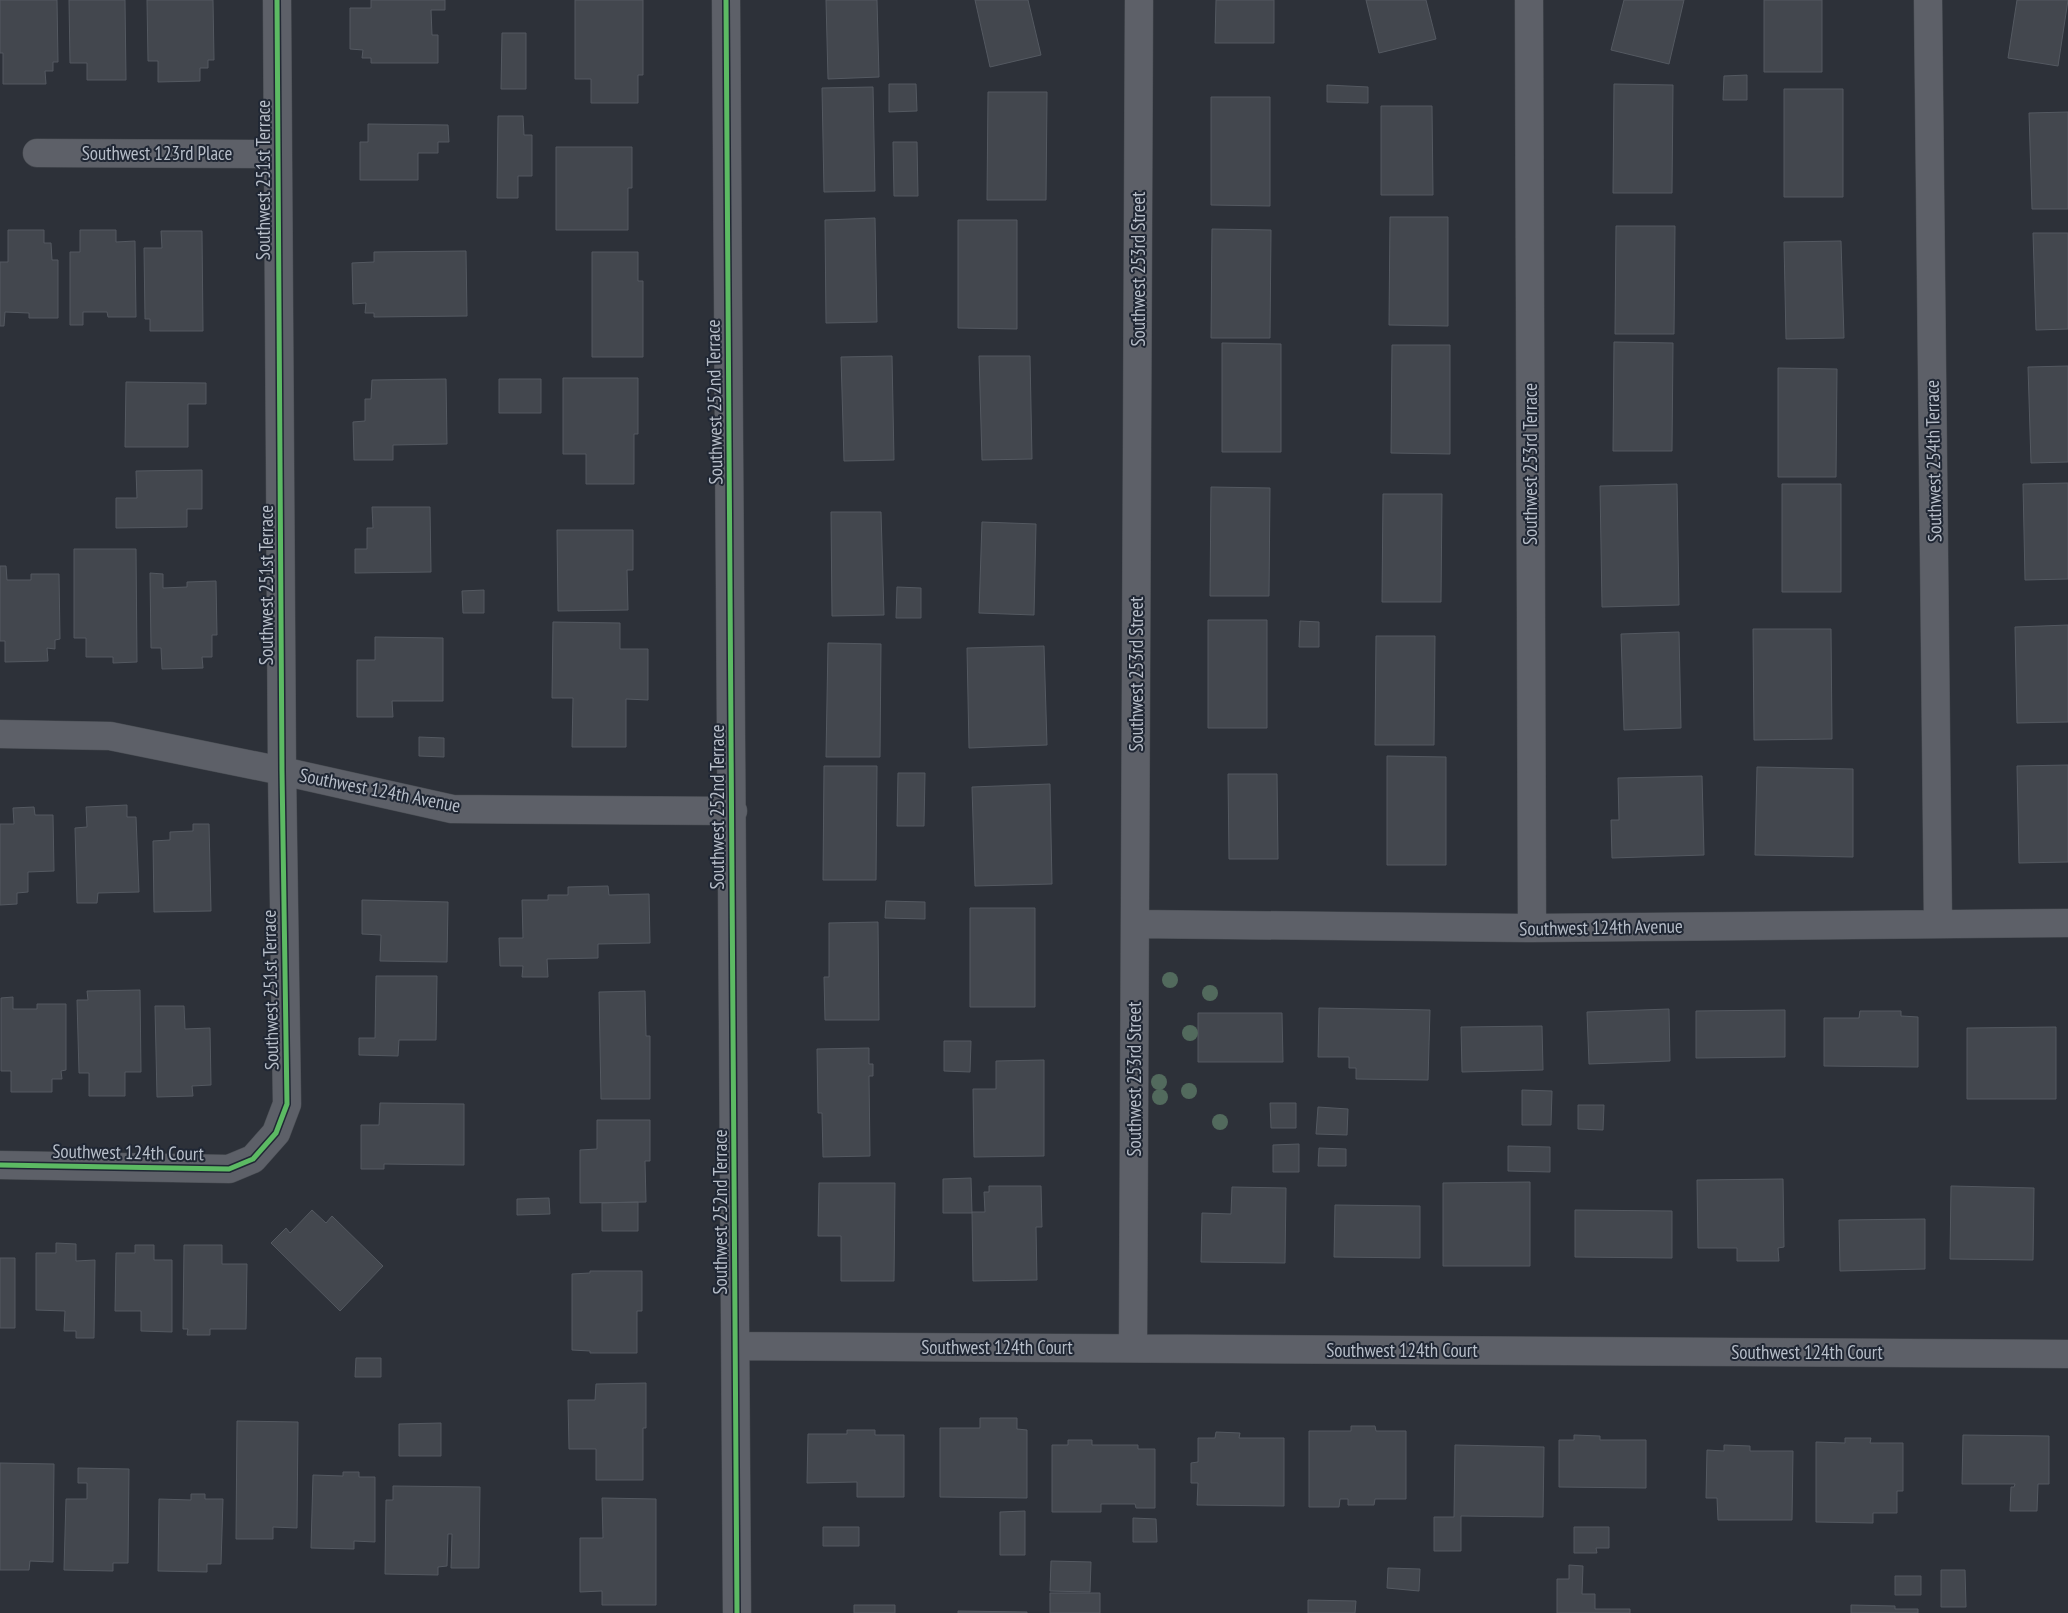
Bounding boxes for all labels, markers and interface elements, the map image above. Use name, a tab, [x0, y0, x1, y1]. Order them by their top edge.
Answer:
street label: Southwest 251st Terrace	[251, 100, 275, 260]
street label: Southwest 123rd Place	[82, 141, 233, 165]
street label: Southwest 253rd Street	[1126, 191, 1150, 347]
street label: Southwest 252nd Terrace	[701, 319, 727, 485]
street label: Southwest 254th Terrace	[1920, 380, 1946, 542]
street label: Southwest 253rd Terrace	[1518, 383, 1542, 545]
street label: Southwest 251st Terrace	[254, 505, 278, 665]
street label: Southwest 253rd Street	[1124, 596, 1148, 752]
street label: Southwest 252nd Terrace	[705, 724, 729, 890]
street label: Southwest 124th Avenue	[297, 763, 463, 817]
street label: Southwest 251st Terrace	[257, 910, 283, 1070]
street label: Southwest 124th Avenue	[1519, 914, 1683, 940]
street label: Southwest 253rd Street	[1122, 1001, 1146, 1157]
street label: Southwest 252nd Terrace	[708, 1129, 732, 1295]
street label: Southwest 124th Court	[52, 1139, 205, 1165]
street label: Southwest 124th Court	[921, 1335, 1074, 1359]
street label: Southwest 124th Court	[1326, 1338, 1479, 1362]
street label: Southwest 124th Court	[1731, 1340, 1884, 1364]

